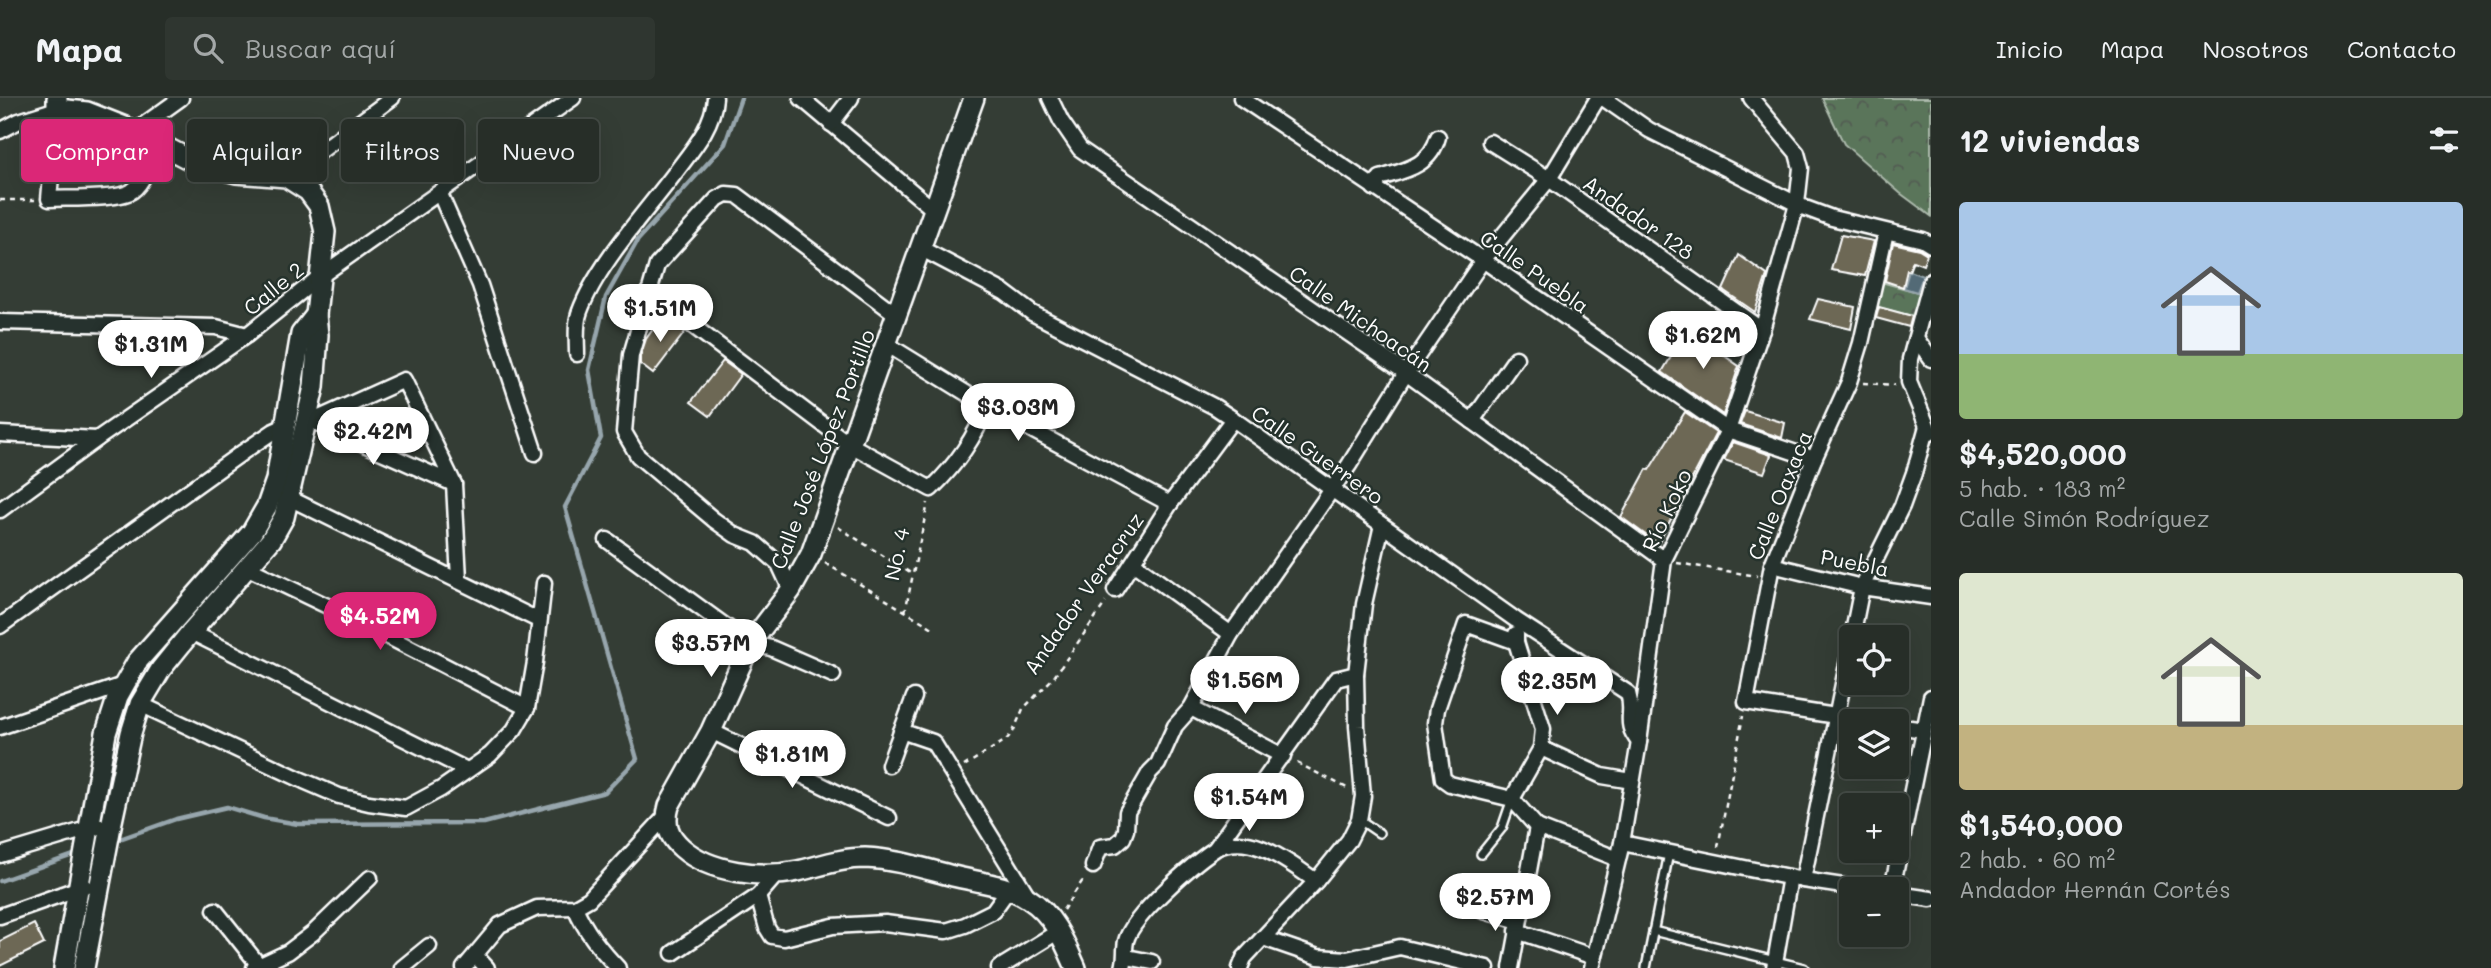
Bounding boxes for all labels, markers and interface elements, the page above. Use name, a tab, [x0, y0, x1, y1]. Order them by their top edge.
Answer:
search box	[165, 17, 655, 80]
text: Mapa	[35, 27, 123, 70]
icon: search	[189, 29, 227, 67]
text: Buscar aquí	[245, 31, 396, 65]
text: Inicio	[1996, 33, 2063, 64]
text: Mapa	[2101, 33, 2165, 64]
text: Nosotros	[2203, 33, 2309, 64]
text: Contacto	[2347, 33, 2456, 64]
chip: Comprar	[21, 119, 173, 182]
chip: Alquilar	[187, 119, 327, 182]
chip: Filtros	[341, 119, 464, 182]
chip: Nuevo	[478, 119, 599, 182]
text: 12 viviendas	[1959, 120, 2140, 160]
icon: filters	[2425, 121, 2463, 159]
street label: Andador 128	[1578, 169, 1700, 265]
street label: Calle Puebla	[1475, 223, 1595, 319]
icon: home	[2148, 248, 2274, 374]
street label: Calle 2	[237, 255, 309, 321]
street label: Calle Michoacán	[1284, 259, 1438, 377]
pin: $1.51M	[603, 285, 717, 344]
text: $1.51M	[623, 292, 697, 322]
pin: $1.62M	[1646, 312, 1760, 371]
text: $1.62M	[1665, 319, 1741, 349]
pin: $1.31M	[94, 320, 208, 380]
street label: Calle José López Portillo	[764, 325, 880, 573]
text: $1.31M	[114, 328, 188, 358]
pin: $3.03M	[961, 384, 1075, 443]
text: $3.03M	[977, 391, 1059, 421]
street label: Calle Guerrero	[1247, 398, 1389, 510]
pin: $2.42M	[316, 408, 430, 467]
text: $2.42M	[333, 415, 413, 445]
street label: Calle Oaxaca	[1741, 426, 1817, 564]
text: $4,520,000	[1959, 433, 2126, 473]
street label: Río Koko	[1635, 464, 1697, 556]
text: 5 hab. · 183 m²	[1959, 473, 2125, 503]
text: Calle Simón Rodríguez	[1959, 503, 2210, 533]
street label: Andador Veracruz	[1017, 507, 1149, 679]
street label: No. 4	[877, 525, 915, 583]
street label: Puebla	[1819, 542, 1891, 582]
pin: $4.52M	[323, 592, 437, 652]
text: $4.52M	[340, 600, 420, 630]
icon: home	[2148, 619, 2274, 745]
pin: $3.57M	[654, 620, 768, 679]
map controls	[1839, 625, 1909, 947]
button: locate	[1839, 625, 1909, 695]
text: $3.57M	[671, 627, 751, 657]
pin: $1.56M	[1188, 656, 1302, 716]
pin: $2.35M	[1500, 658, 1614, 717]
text: $1.56M	[1206, 664, 1284, 694]
text: $2.35M	[1517, 665, 1597, 695]
button: layers	[1839, 709, 1909, 779]
pin: $1.81M	[735, 730, 849, 790]
text: $1.81M	[755, 738, 829, 768]
pin: $1.54M	[1192, 774, 1306, 833]
text: $1.54M	[1210, 781, 1288, 811]
button: +	[1839, 793, 1909, 863]
text: $1,540,000	[1959, 804, 2123, 844]
text: 2 hab. · 60 m²	[1959, 844, 2115, 874]
pin: $2.57M	[1438, 874, 1552, 933]
text: Andador Hernán Cortés	[1959, 874, 2231, 904]
button: −	[1839, 877, 1909, 947]
text: $2.57M	[1455, 881, 1535, 911]

